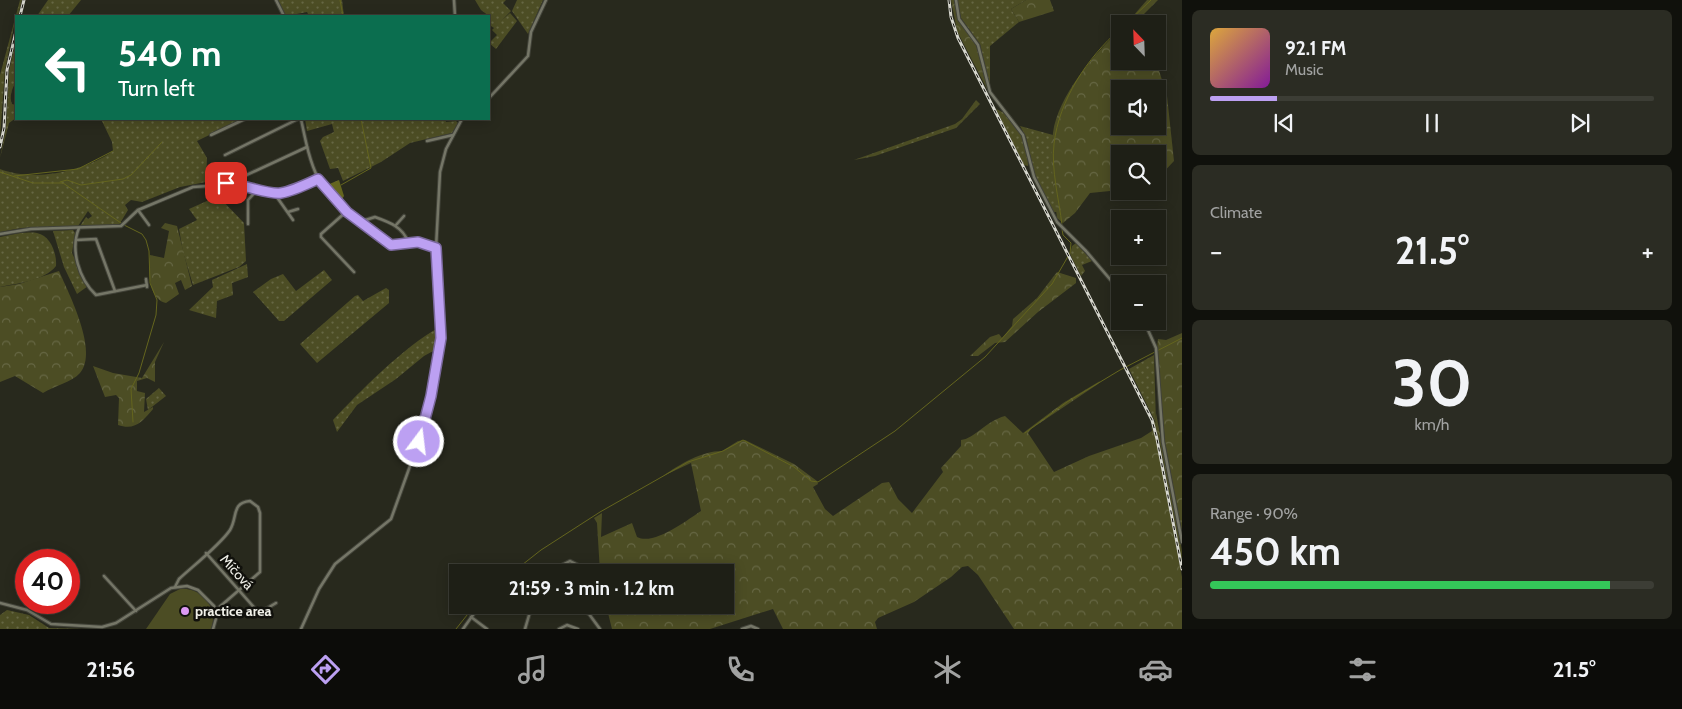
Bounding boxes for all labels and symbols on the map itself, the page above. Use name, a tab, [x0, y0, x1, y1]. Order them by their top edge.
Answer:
north arrow	[1111, 15, 1166, 70]
pin	[205, 162, 247, 204]
position arrow	[392, 415, 444, 467]
speed limit sign: 40	[15, 549, 80, 614]
street label: Míčová	[216, 550, 258, 594]
place label: practice area	[195, 602, 271, 620]
marker: practice area	[179, 605, 191, 617]

